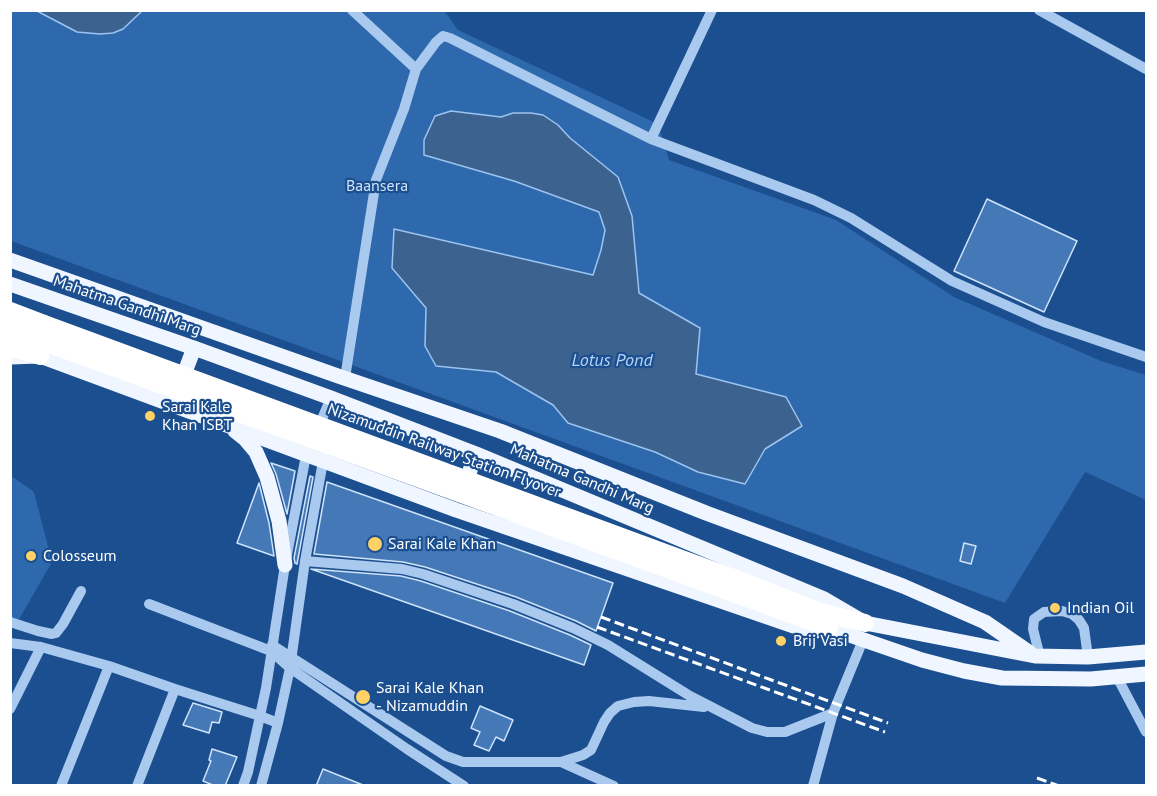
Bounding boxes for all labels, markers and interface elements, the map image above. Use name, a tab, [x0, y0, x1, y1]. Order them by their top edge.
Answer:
park label: Baansera	[346, 176, 408, 196]
street label: Mahatma Gandhi Marg	[51, 272, 203, 340]
water label: Lotus Pond	[571, 350, 653, 372]
place label: Sarai Kale Khan ISBT	[162, 397, 232, 435]
street label: Nizamuddin Railway Station Flyover	[325, 400, 563, 502]
marker: Sarai Kale Khan ISBT	[143, 409, 157, 423]
street label: Mahatma Gandhi Marg	[507, 440, 657, 518]
place label: Sarai Kale Khan	[388, 534, 496, 554]
marker: Sarai Kale Khan	[366, 535, 384, 553]
place label: Colosseum	[43, 546, 117, 566]
marker: Colosseum	[24, 549, 38, 563]
place label: Indian Oil	[1067, 598, 1134, 618]
marker: Indian Oil	[1048, 601, 1062, 615]
place label: Brij Vasi	[793, 631, 848, 651]
marker: Brij Vasi	[774, 634, 788, 648]
place label: Sarai Kale Khan - Nizamuddin	[376, 678, 484, 716]
marker: Sarai Kale Khan - Nizamuddin	[354, 688, 372, 706]

